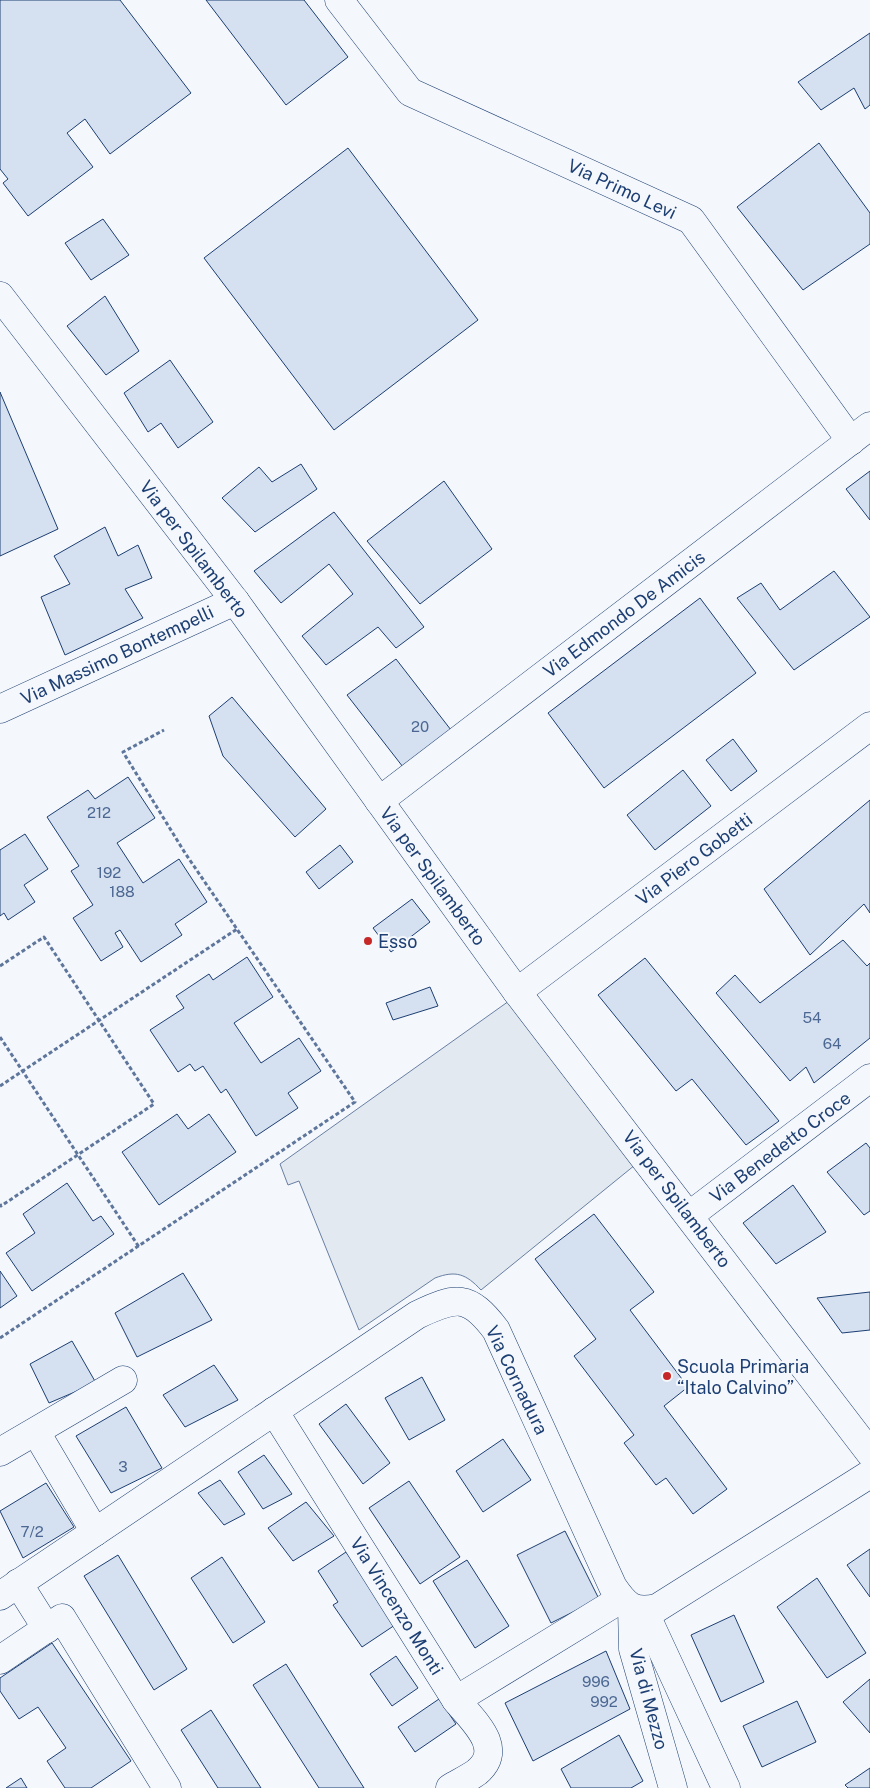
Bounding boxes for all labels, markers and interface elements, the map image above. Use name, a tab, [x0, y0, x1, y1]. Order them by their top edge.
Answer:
street label: Via Primo Levi	[564, 155, 680, 223]
street label: Via per Spilamberto	[136, 476, 252, 622]
street label: Via Edmondo De Amicis	[539, 546, 709, 682]
street label: Via Massimo Bontempelli	[17, 601, 217, 709]
house number: 20	[411, 718, 429, 735]
street label: Via per Spilamberto	[376, 803, 490, 949]
house number: 212	[87, 804, 111, 821]
street label: Via Piero Gobetti	[632, 809, 756, 909]
house number: 192	[97, 864, 121, 881]
house number: 188	[109, 883, 135, 900]
place label: Esso	[378, 931, 417, 952]
marker: Esso	[362, 935, 374, 947]
house number: 54	[802, 1009, 822, 1026]
house number: 64	[823, 1035, 841, 1052]
street label: Via Benedetto Croce	[705, 1087, 855, 1207]
street label: Via per Spilamberto	[619, 1126, 735, 1272]
street label: Via Cornadura	[482, 1322, 552, 1438]
place label: Scuola Primaria “Italo Calvino”	[677, 1356, 809, 1398]
marker: Scuola Primaria “Italo Calvino”	[661, 1370, 673, 1382]
house number: 3	[118, 1458, 128, 1475]
house number: 7/2	[20, 1523, 44, 1540]
street label: Via Vincenzo Monti	[346, 1533, 448, 1679]
street label: Via di Mezzo	[625, 1646, 673, 1752]
house number: 996	[582, 1673, 610, 1690]
house number: 992	[590, 1693, 618, 1710]

